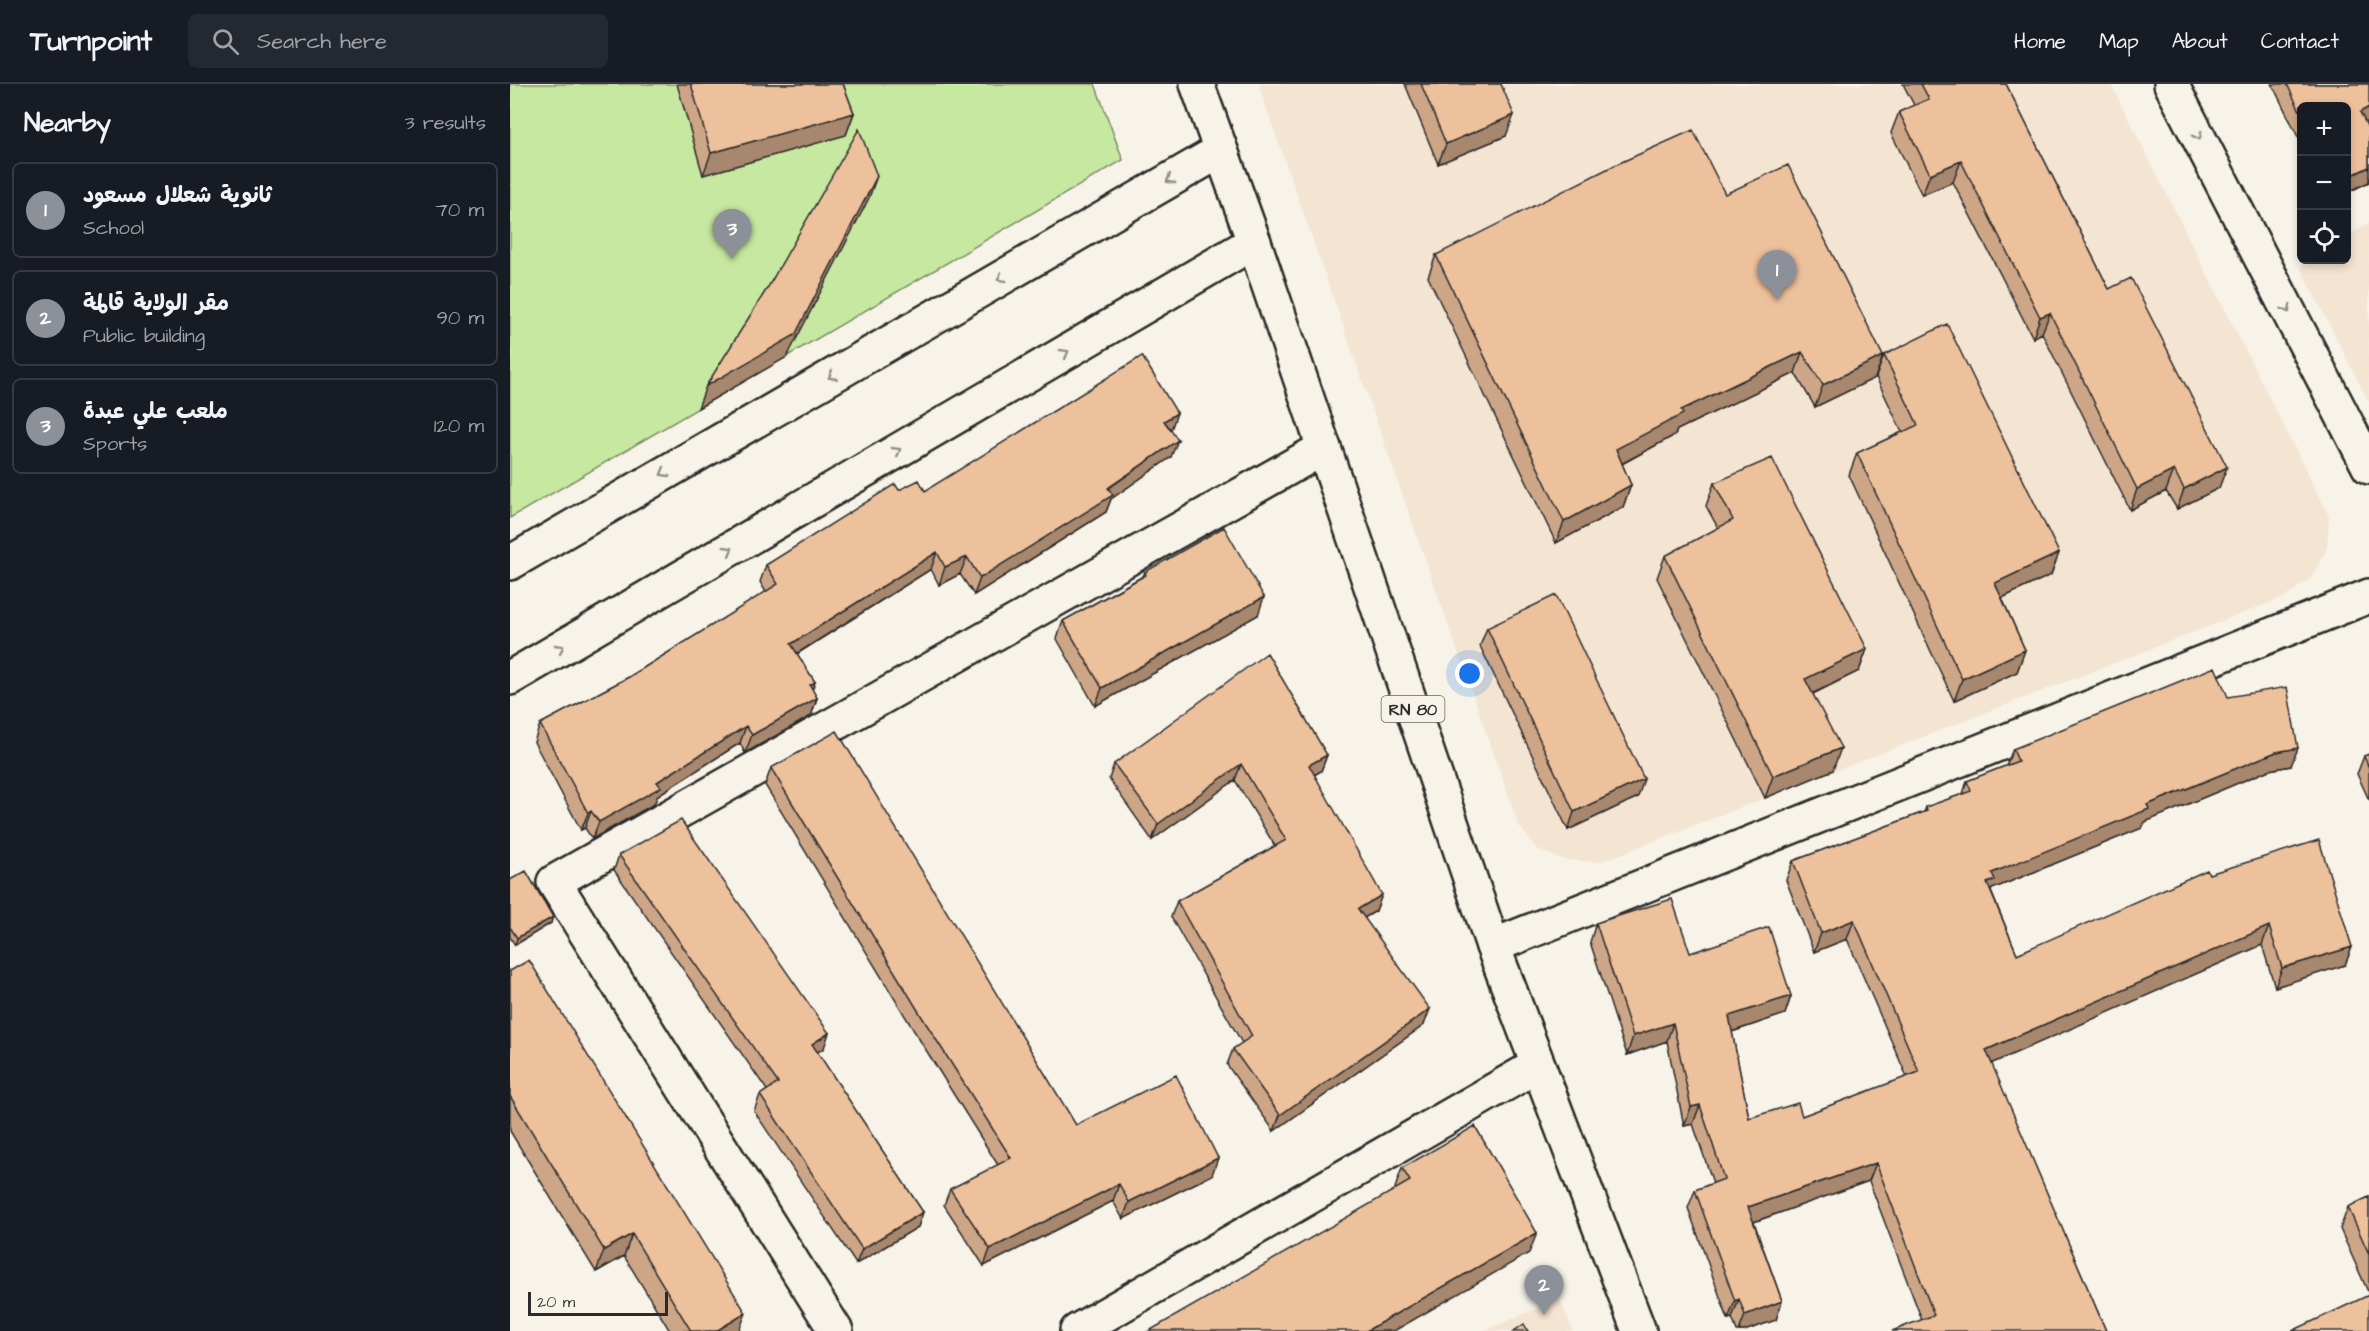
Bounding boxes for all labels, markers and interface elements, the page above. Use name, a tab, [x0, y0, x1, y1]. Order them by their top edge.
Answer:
search box	[188, 14, 608, 68]
text: Turnpoint	[30, 22, 152, 61]
icon: search	[209, 25, 242, 58]
text: Search here	[257, 26, 387, 57]
text: Home	[2014, 27, 2066, 56]
text: Map	[2099, 27, 2139, 56]
text: About	[2172, 27, 2228, 56]
text: Contact	[2261, 27, 2339, 56]
map controls	[2297, 102, 2351, 264]
button: +	[2297, 102, 2351, 156]
text: Nearby	[24, 105, 111, 141]
text: 3 results	[404, 109, 486, 137]
one-way arrow	[2190, 130, 2202, 141]
button: −	[2297, 156, 2351, 210]
one-way arrow	[1166, 173, 1176, 184]
text: ثانوية شعلال مسعود	[83, 180, 271, 211]
text: 1	[44, 196, 47, 224]
text: 70 m	[436, 196, 484, 224]
pin: 3	[712, 210, 752, 259]
button: locate	[2297, 210, 2351, 264]
text: School	[83, 214, 144, 242]
pin: 1	[1758, 250, 1796, 300]
one-way arrow	[997, 271, 1007, 282]
text: مقر الولاية قالمة	[83, 288, 229, 319]
one-way arrow	[2280, 303, 2291, 313]
text: 2	[40, 304, 51, 332]
text: 90 m	[436, 304, 484, 332]
text: Public building	[83, 322, 205, 350]
one-way arrow	[1059, 348, 1069, 360]
one-way arrow	[828, 368, 839, 380]
text: ملعب علي عبدة	[83, 396, 228, 427]
text: 3	[40, 412, 51, 440]
text: 120 m	[434, 412, 484, 440]
text: Sports	[83, 430, 147, 458]
one-way arrow	[891, 447, 901, 459]
one-way arrow	[660, 466, 670, 478]
one-way arrow	[723, 546, 733, 557]
one-way arrow	[554, 644, 565, 656]
your location	[1455, 659, 1484, 688]
road number: RN 80	[1382, 696, 1444, 722]
pin: 2	[1524, 1266, 1564, 1315]
scale bar	[528, 1289, 668, 1316]
text: 20 m	[537, 1291, 575, 1313]

